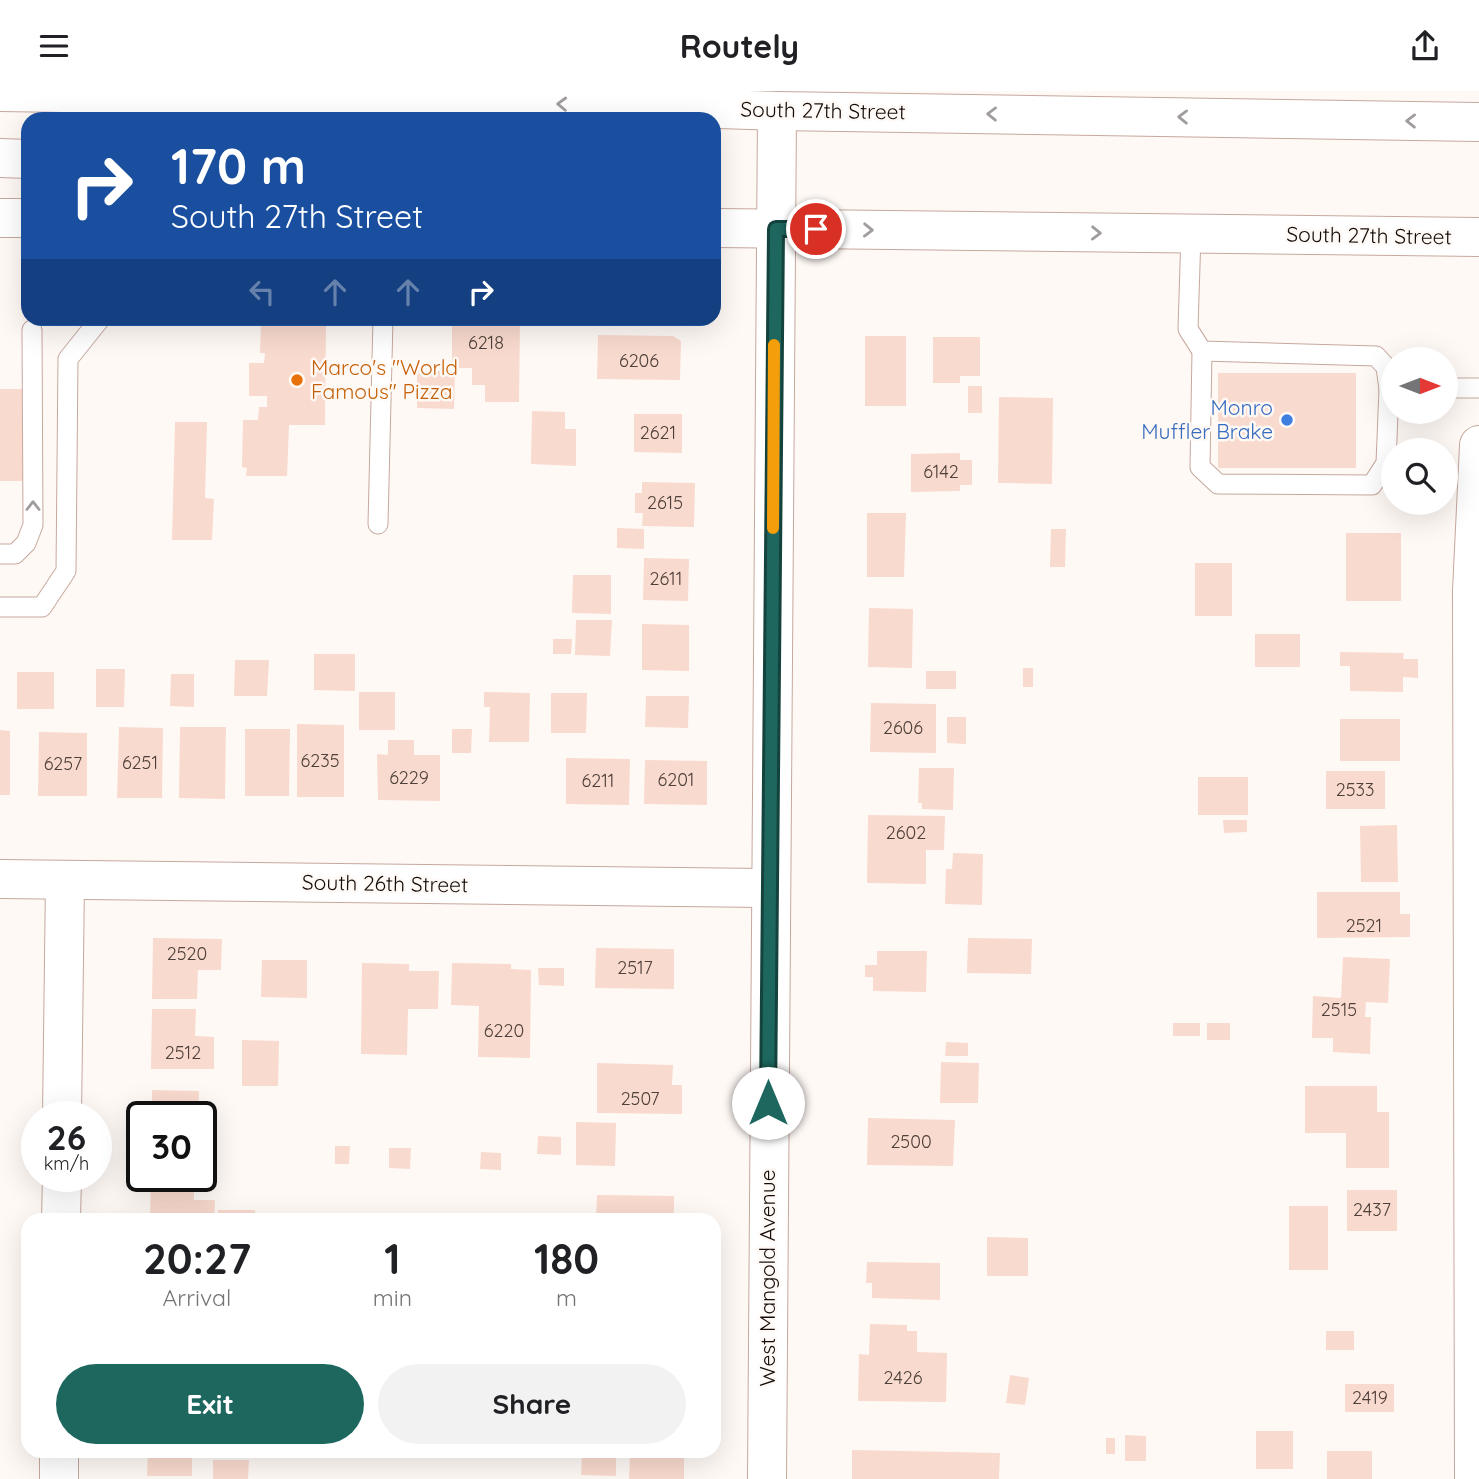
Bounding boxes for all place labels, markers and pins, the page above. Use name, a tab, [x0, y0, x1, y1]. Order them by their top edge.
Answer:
pin	[786, 199, 846, 259]
place label: Marco's "World Famous" Pizza	[311, 354, 458, 404]
marker: Marco's "World Famous" Pizza	[289, 372, 305, 388]
place label: Monro Muffler Brake	[1141, 394, 1273, 444]
marker: Monro Muffler Brake	[1279, 412, 1295, 428]

